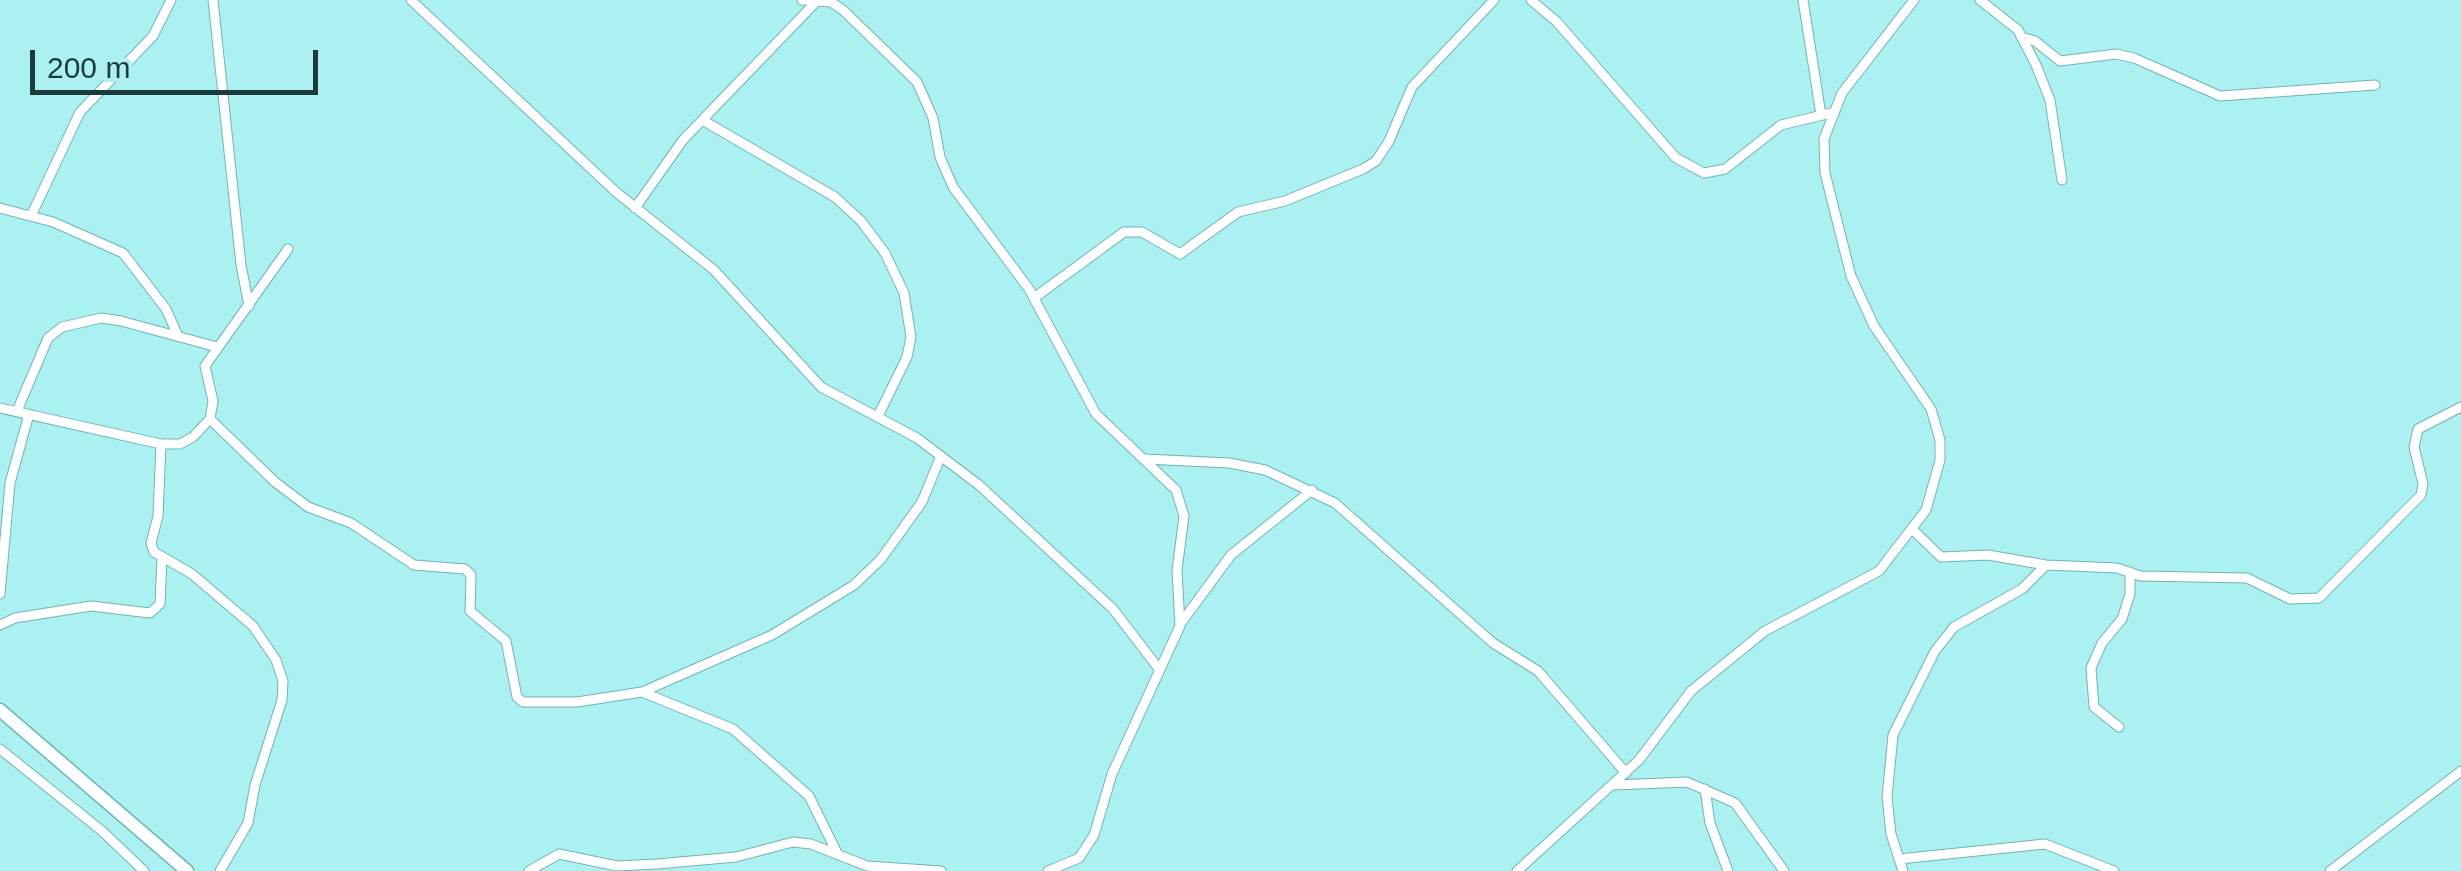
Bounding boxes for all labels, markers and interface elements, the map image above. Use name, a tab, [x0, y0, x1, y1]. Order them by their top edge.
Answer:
scale bar	[35, 30, 322, 92]
text: 200 m	[47, 51, 130, 84]

